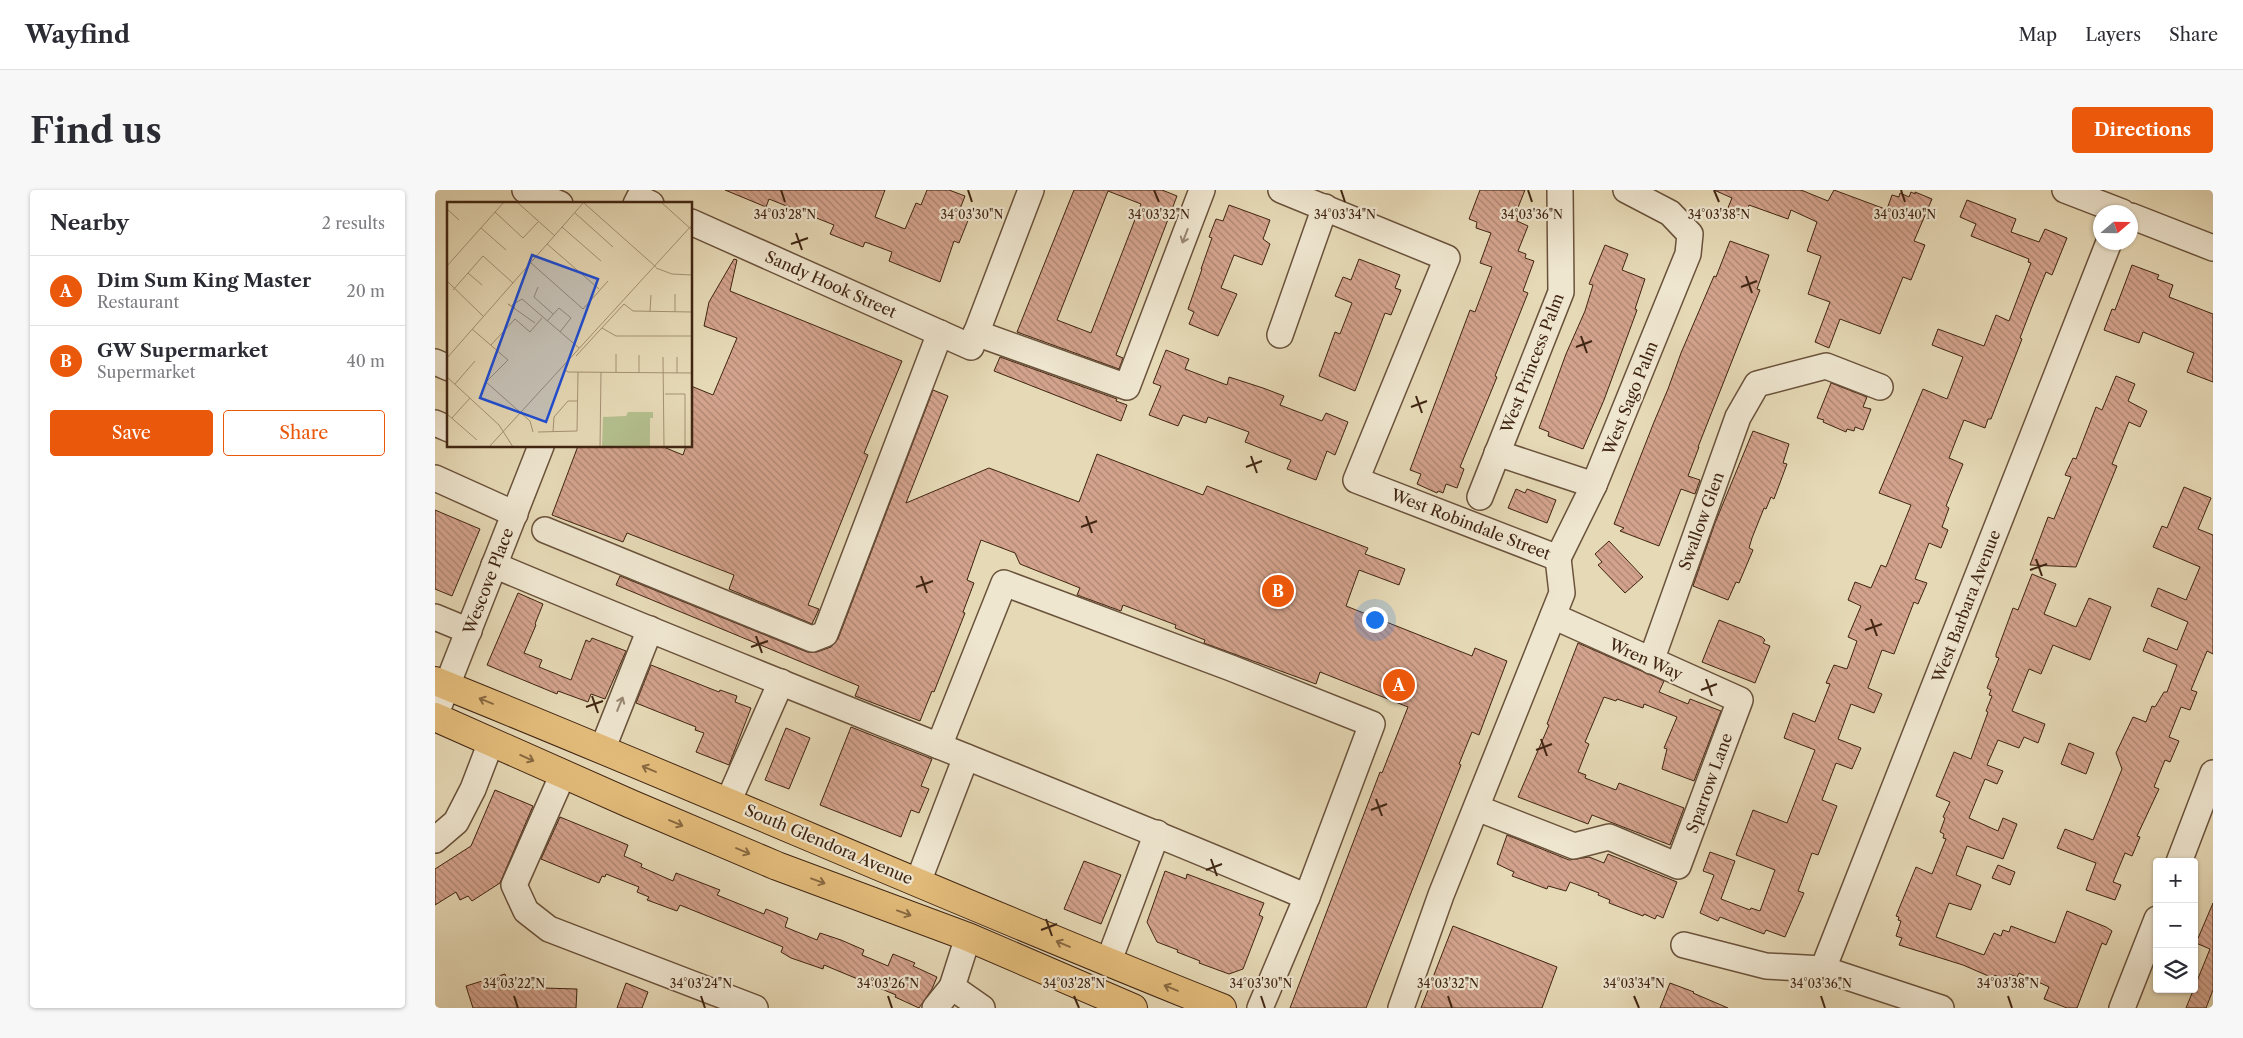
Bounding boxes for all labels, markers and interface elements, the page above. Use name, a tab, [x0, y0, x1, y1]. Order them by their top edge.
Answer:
text: Wayfind	[25, 20, 130, 49]
text: Map	[2019, 24, 2057, 46]
text: Layers	[2085, 24, 2141, 46]
text: Share	[2169, 24, 2218, 46]
button: Directions	[2072, 107, 2213, 153]
text: Find us	[30, 109, 162, 152]
inset map	[447, 202, 693, 448]
north arrow	[2093, 205, 2138, 250]
text: 34°03'28"N	[754, 207, 816, 222]
text: 34°03'30"N	[941, 207, 1003, 222]
text: 34°03'32"N	[1128, 207, 1190, 222]
text: 34°03'34"N	[1314, 207, 1376, 222]
text: 34°03'36"N	[1501, 207, 1563, 222]
text: 34°03'38"N	[1688, 207, 1750, 222]
text: 34°03'40"N	[1874, 207, 1936, 222]
text: Nearby	[50, 210, 129, 235]
text: 2 results	[322, 213, 385, 233]
one-way arrow	[1180, 227, 1189, 243]
street label: Sandy Hook Street	[762, 246, 900, 322]
text: Dim Sum King Master	[97, 269, 311, 292]
text: A	[60, 281, 72, 301]
text: 20 m	[346, 281, 385, 301]
street label: West Princess Palm	[1496, 290, 1568, 437]
text: Restaurant	[97, 292, 179, 312]
street label: West Sago Palm	[1598, 338, 1662, 459]
text: GW Supermarket	[97, 339, 268, 362]
text: B	[60, 351, 72, 371]
text: 40 m	[346, 351, 385, 371]
text: Supermarket	[97, 362, 195, 382]
button: Save	[50, 410, 213, 456]
button: Share	[223, 410, 385, 456]
street label: Swallow Glen	[1674, 469, 1728, 573]
street label: West Robindale Street	[1387, 484, 1554, 564]
street label: Wescove Place	[458, 525, 517, 638]
street label: West Barbara Avenue	[1927, 527, 2004, 686]
pin: B	[1262, 572, 1294, 610]
your location	[1362, 607, 1388, 633]
street label: Wren Way	[1605, 633, 1687, 685]
pin: A	[1383, 666, 1415, 704]
one-way arrow	[479, 696, 494, 706]
one-way arrow	[616, 697, 625, 712]
street label: Sparrow Lane	[1682, 730, 1736, 836]
one-way arrow	[520, 754, 535, 764]
one-way arrow	[642, 764, 657, 773]
street label: South Glendora Avenue	[742, 799, 916, 889]
one-way arrow	[668, 819, 683, 829]
one-way arrow	[735, 847, 750, 857]
map controls	[2153, 858, 2198, 993]
button: +	[2153, 858, 2198, 903]
one-way arrow	[810, 877, 825, 886]
button: −	[2153, 903, 2198, 948]
one-way arrow	[896, 909, 912, 918]
one-way arrow	[1056, 938, 1071, 948]
button: layers	[2153, 948, 2198, 993]
text: 34°03'22"N	[483, 976, 545, 991]
text: 34°03'24"N	[670, 976, 732, 991]
text: 34°03'26"N	[857, 976, 919, 991]
text: 34°03'28"N	[1043, 976, 1105, 991]
text: 34°03'30"N	[1230, 976, 1292, 991]
text: 34°03'32"N	[1417, 976, 1479, 991]
text: 34°03'34"N	[1603, 976, 1665, 991]
text: 34°03'36"N	[1790, 976, 1852, 991]
text: 34°03'38"N	[1977, 976, 2039, 991]
one-way arrow	[1164, 983, 1179, 992]

